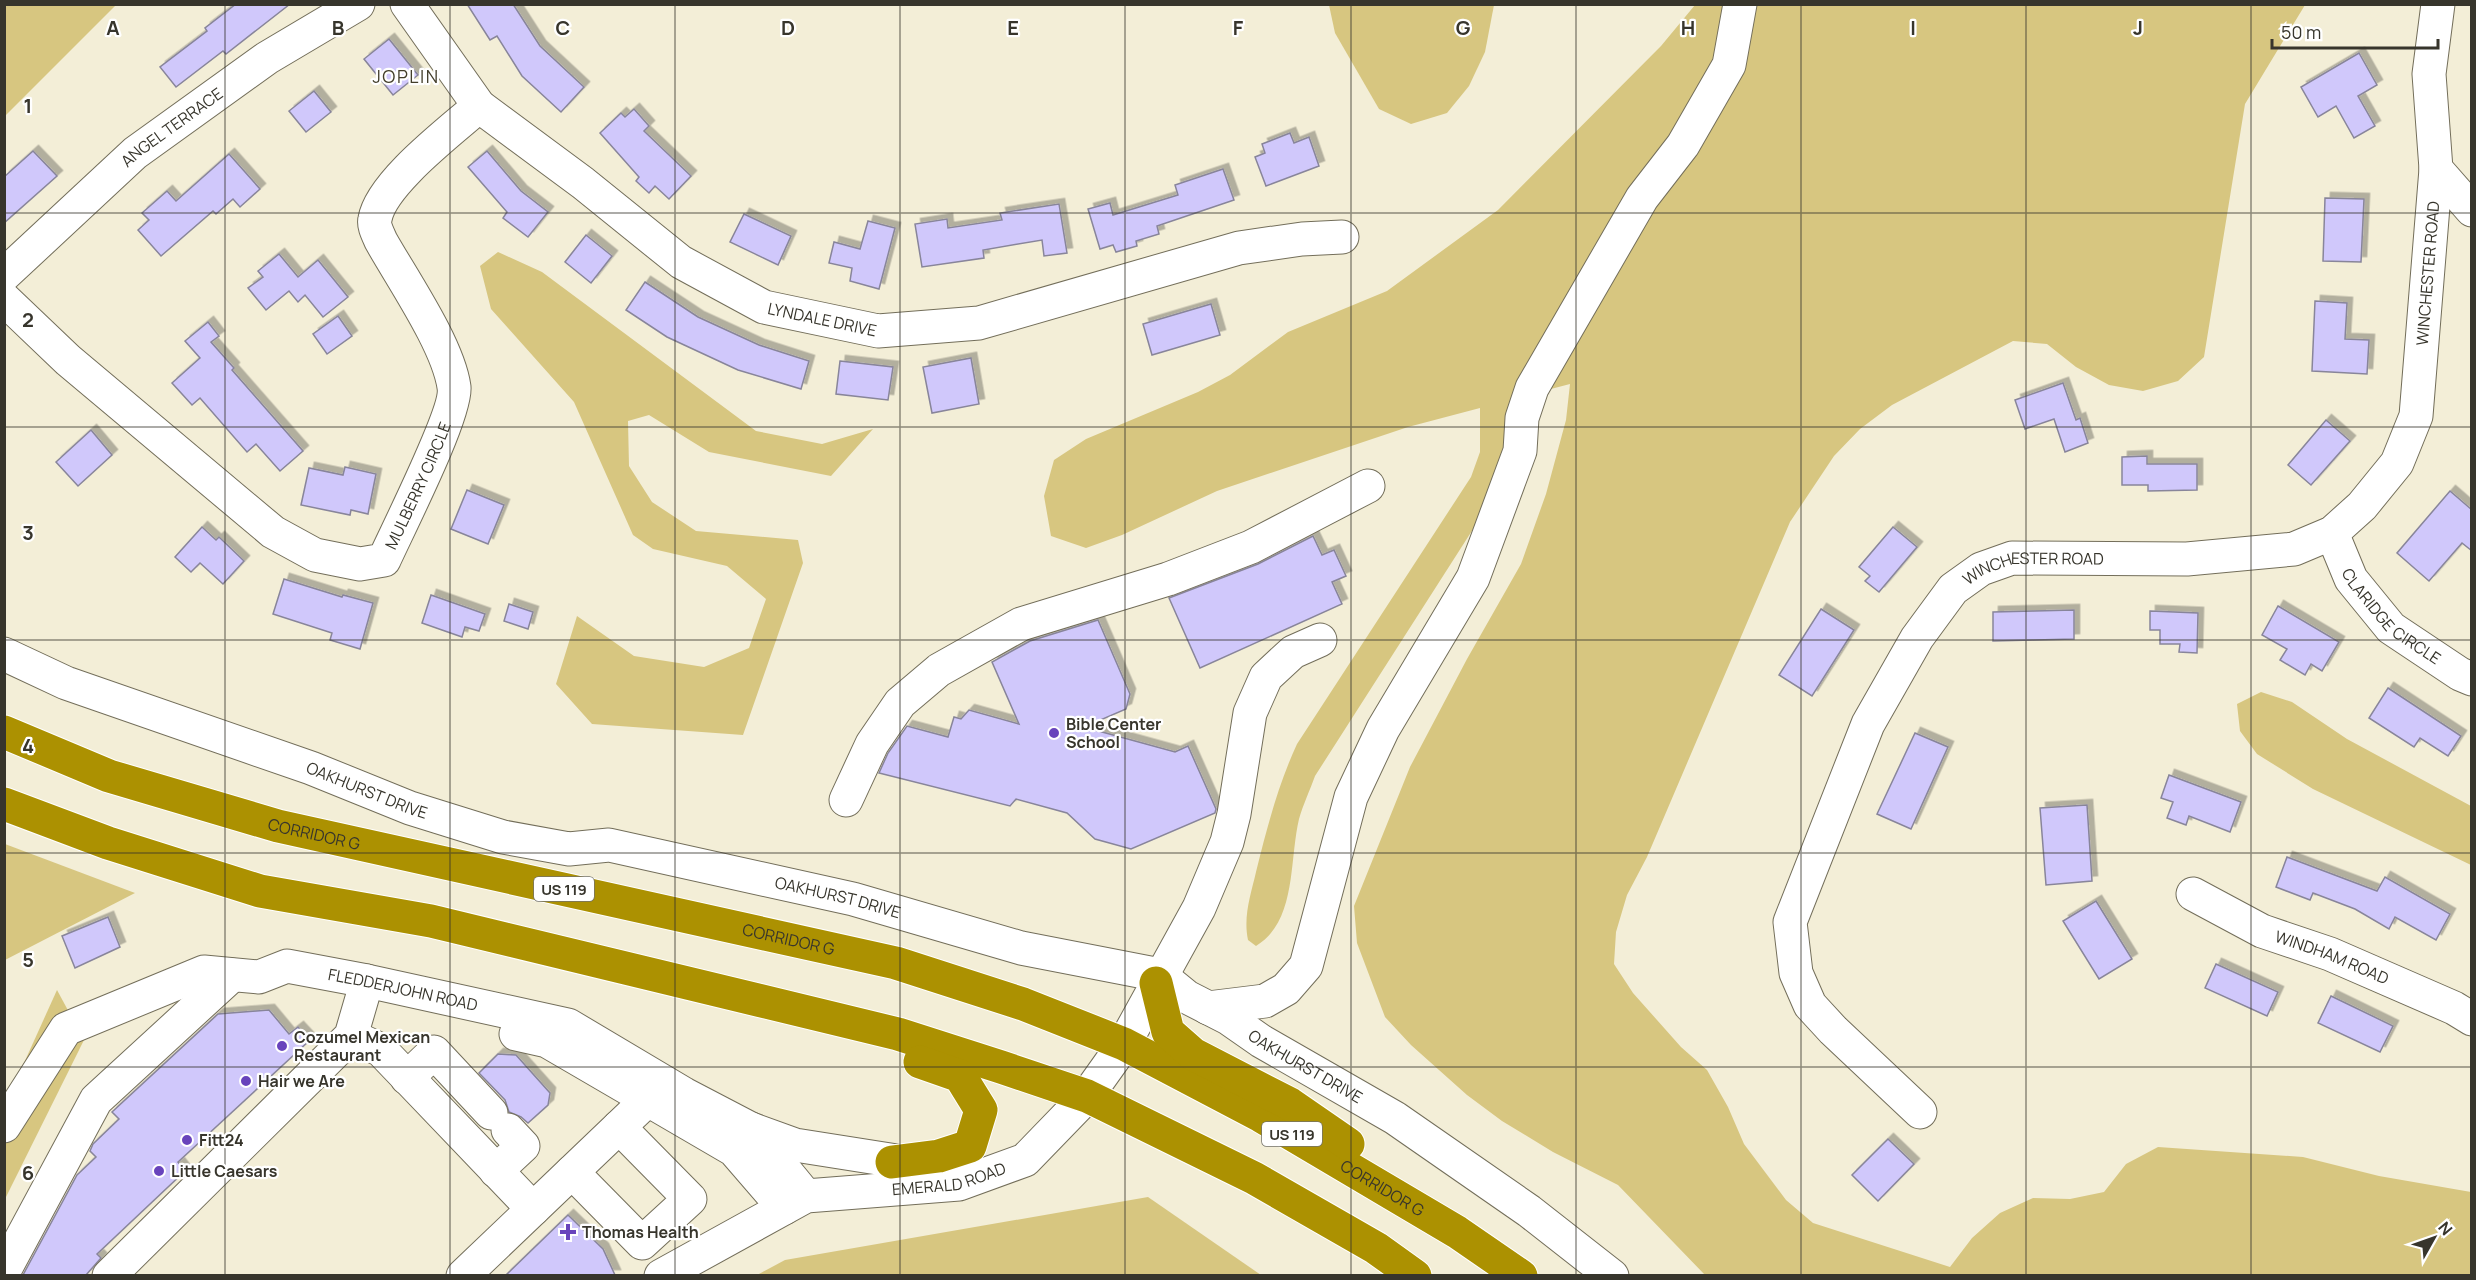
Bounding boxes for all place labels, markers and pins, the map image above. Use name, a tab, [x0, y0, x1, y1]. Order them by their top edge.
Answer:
place label: Bible Center School	[1066, 713, 1161, 753]
marker: Bible Center School	[1047, 726, 1061, 740]
place label: Cozumel Mexican Restaurant	[294, 1026, 430, 1066]
marker: Cozumel Mexican Restaurant	[275, 1039, 289, 1053]
place label: Hair we Are	[258, 1070, 345, 1092]
marker: Hair we Are	[239, 1074, 253, 1088]
place label: Fitt24	[199, 1129, 244, 1151]
marker: Fitt24	[180, 1133, 194, 1147]
place label: Little Caesars	[171, 1160, 278, 1182]
marker: Little Caesars	[152, 1164, 166, 1178]
place label: Thomas Health	[582, 1221, 699, 1243]
marker: Thomas Health	[559, 1223, 577, 1241]

